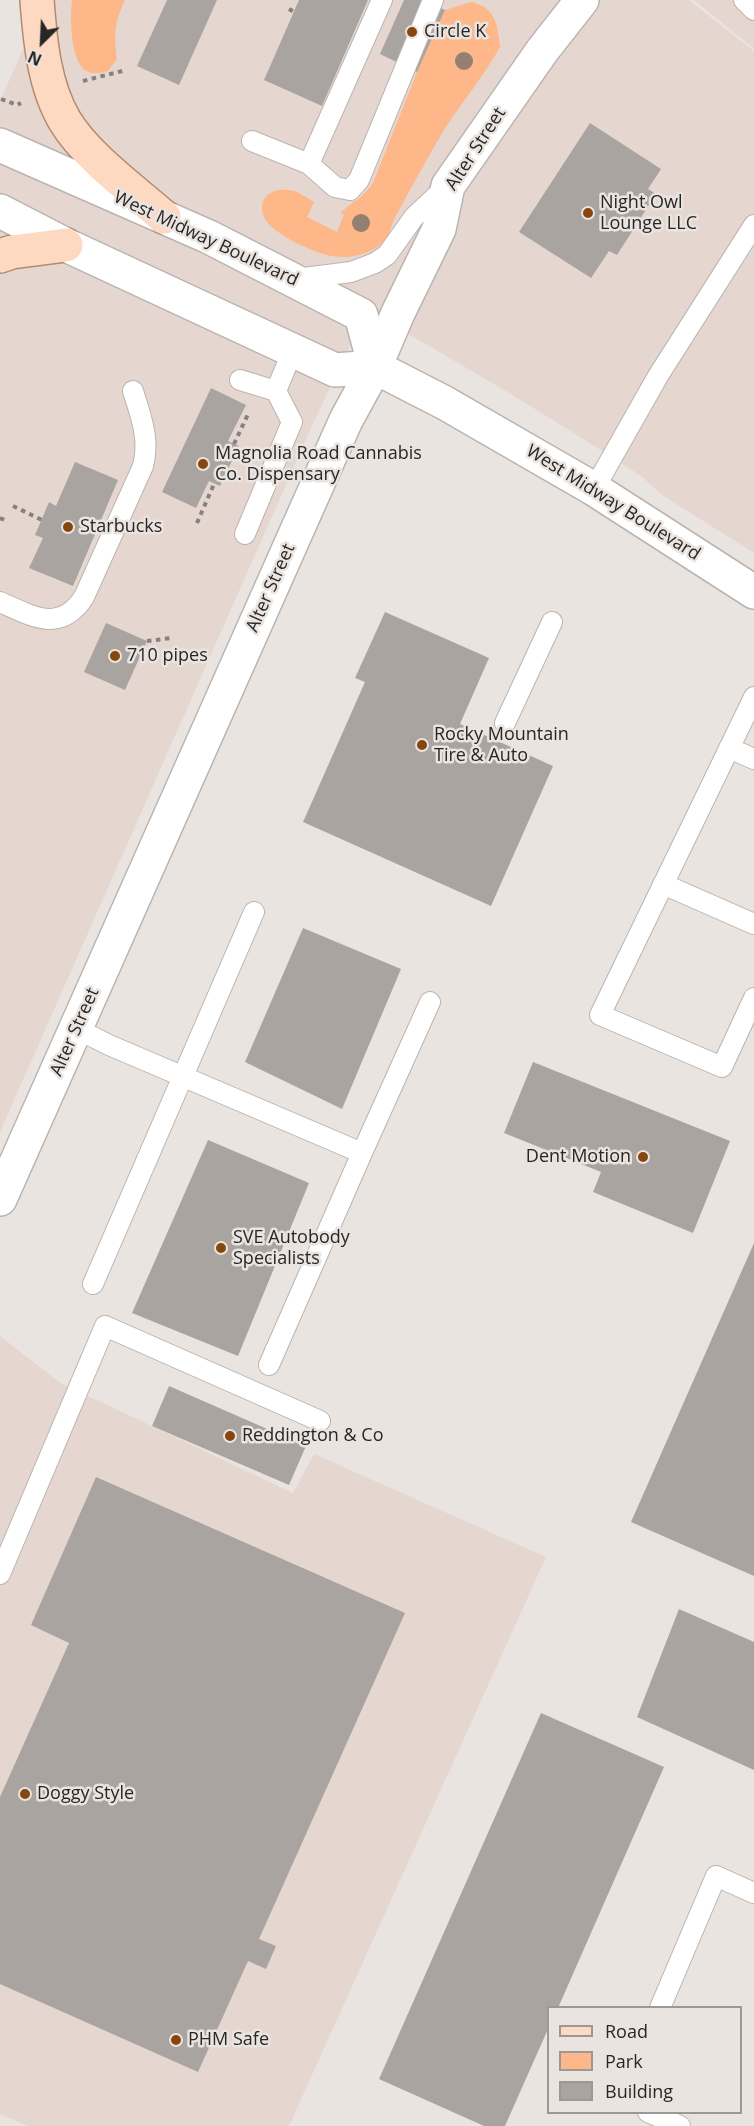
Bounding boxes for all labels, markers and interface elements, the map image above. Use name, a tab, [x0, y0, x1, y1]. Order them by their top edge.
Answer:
north arrow	[12, 12, 72, 72]
place label: Circle K	[424, 21, 486, 43]
marker: Circle K	[405, 25, 419, 39]
text: N	[24, 46, 45, 71]
street label: Alter Street	[441, 103, 511, 195]
street label: West Midway Boulevard	[110, 187, 302, 291]
place label: Night Owl Lounge LLC	[600, 192, 697, 234]
marker: Night Owl Lounge LLC	[581, 206, 595, 220]
street label: West Midway Boulevard	[522, 441, 704, 565]
place label: Magnolia Road Cannabis Co. Dispensary	[215, 443, 422, 486]
marker: Magnolia Road Cannabis Co. Dispensary	[196, 457, 210, 471]
place label: Starbucks	[80, 516, 162, 538]
marker: Starbucks	[61, 520, 75, 534]
street label: Alter Street	[242, 540, 300, 636]
place label: 710 pipes	[127, 645, 208, 667]
marker: 710 pipes	[108, 649, 122, 663]
place label: Rocky Mountain Tire & Auto	[434, 724, 569, 766]
marker: Rocky Mountain Tire & Auto	[415, 738, 429, 752]
street label: Alter Street	[46, 984, 104, 1080]
place label: Dent Motion	[526, 1146, 631, 1168]
marker: Dent Motion	[636, 1150, 650, 1164]
place label: SVE Autobody Specialists	[233, 1227, 350, 1270]
marker: SVE Autobody Specialists	[214, 1241, 228, 1255]
place label: Reddington & Co	[242, 1425, 384, 1447]
marker: Reddington & Co	[223, 1429, 237, 1443]
place label: Doggy Style	[37, 1783, 134, 1805]
marker: Doggy Style	[18, 1787, 32, 1801]
legend	[547, 2006, 742, 2114]
text: Road	[605, 2019, 648, 2043]
place label: PHM Safe	[188, 2029, 269, 2051]
marker: PHM Safe	[169, 2033, 183, 2047]
text: Park	[605, 2049, 643, 2073]
text: Building	[605, 2079, 673, 2103]

